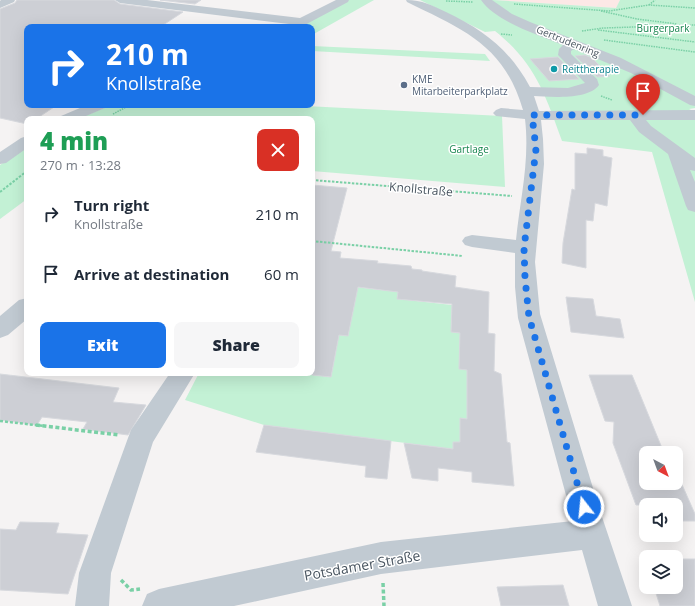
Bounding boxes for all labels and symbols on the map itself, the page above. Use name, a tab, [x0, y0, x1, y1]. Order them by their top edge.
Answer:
park label: Bürgerpark	[637, 21, 690, 35]
street label: Gertrudenring	[534, 22, 602, 60]
place label: Reittherapie	[562, 62, 619, 76]
marker: Reittherapie	[549, 64, 559, 74]
place label: KME Mitarbeiterparkplatz	[412, 72, 508, 98]
pin	[626, 74, 660, 115]
marker: KME Mitarbeiterparkplatz	[399, 80, 409, 90]
park label: Gartlage	[449, 142, 489, 156]
street label: Knollstraße	[388, 178, 454, 200]
north arrow	[639, 446, 683, 490]
position arrow	[563, 486, 605, 528]
street label: Potsdamer Straße	[302, 545, 422, 585]

